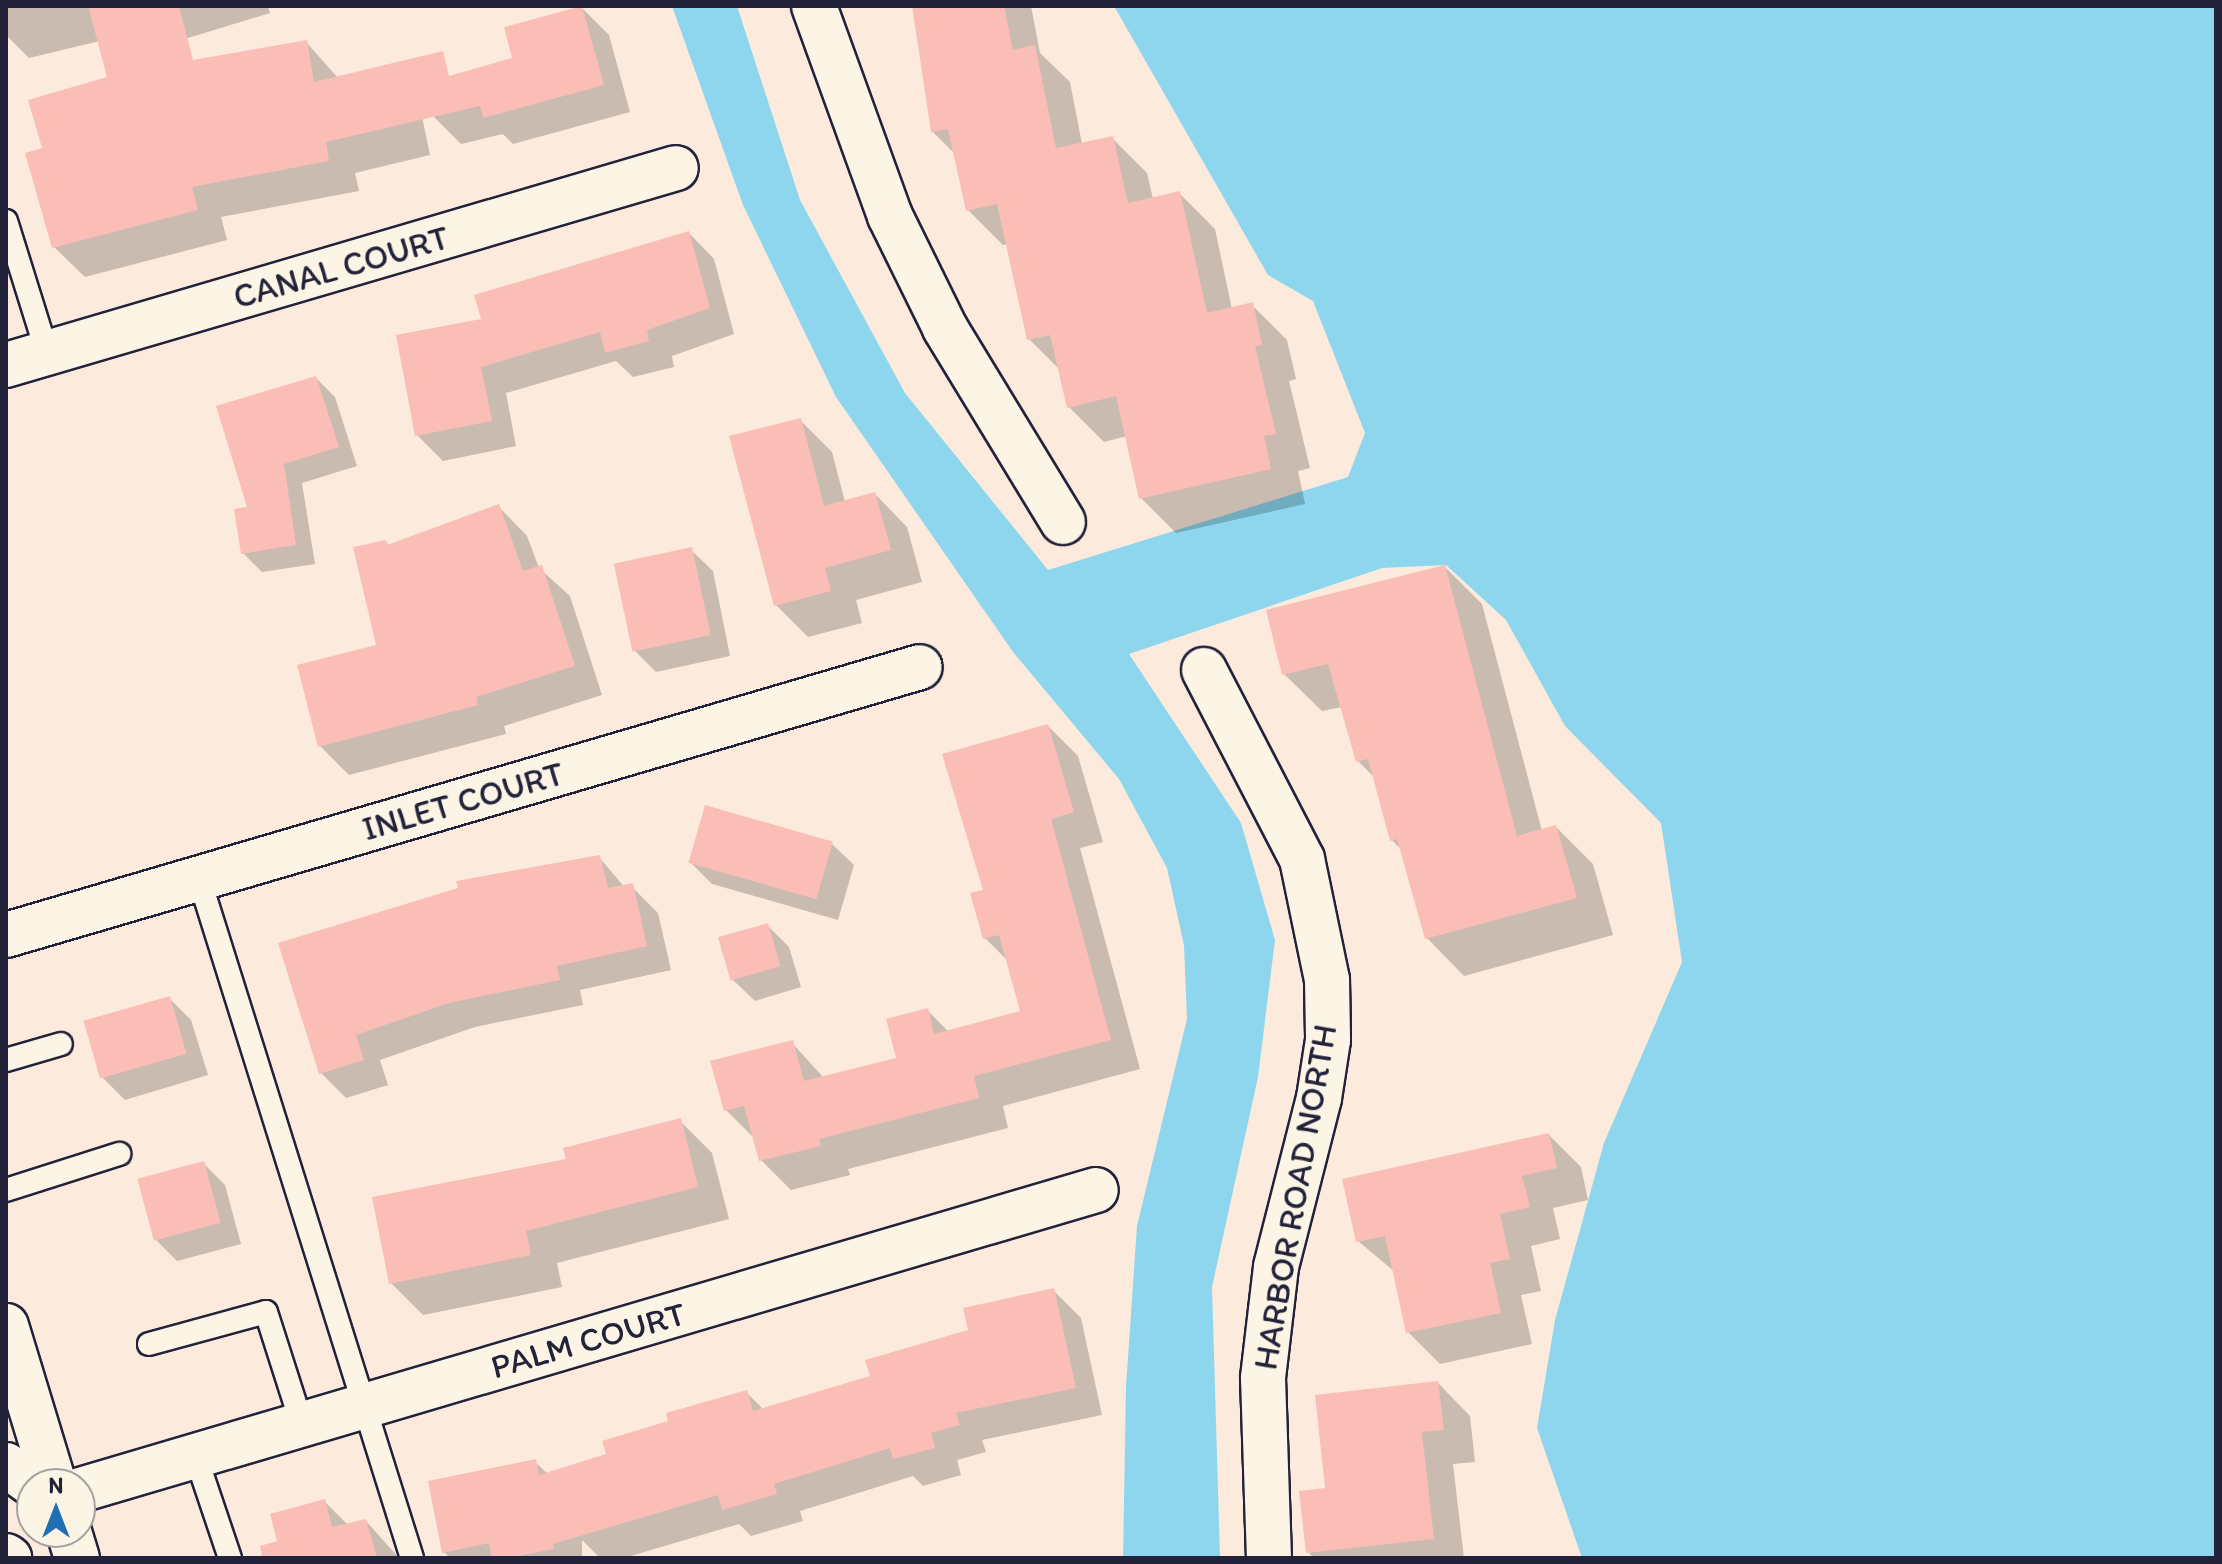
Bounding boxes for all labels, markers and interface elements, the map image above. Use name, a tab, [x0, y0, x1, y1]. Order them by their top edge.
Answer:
street label: CANAL COURT	[229, 217, 453, 317]
street label: INLET COURT	[358, 753, 568, 849]
street label: HARBOR ROAD NORTH	[1245, 1022, 1345, 1372]
street label: PALM COURT	[486, 1293, 690, 1387]
north arrow	[16, 1468, 96, 1548]
text: N	[49, 1472, 63, 1499]

